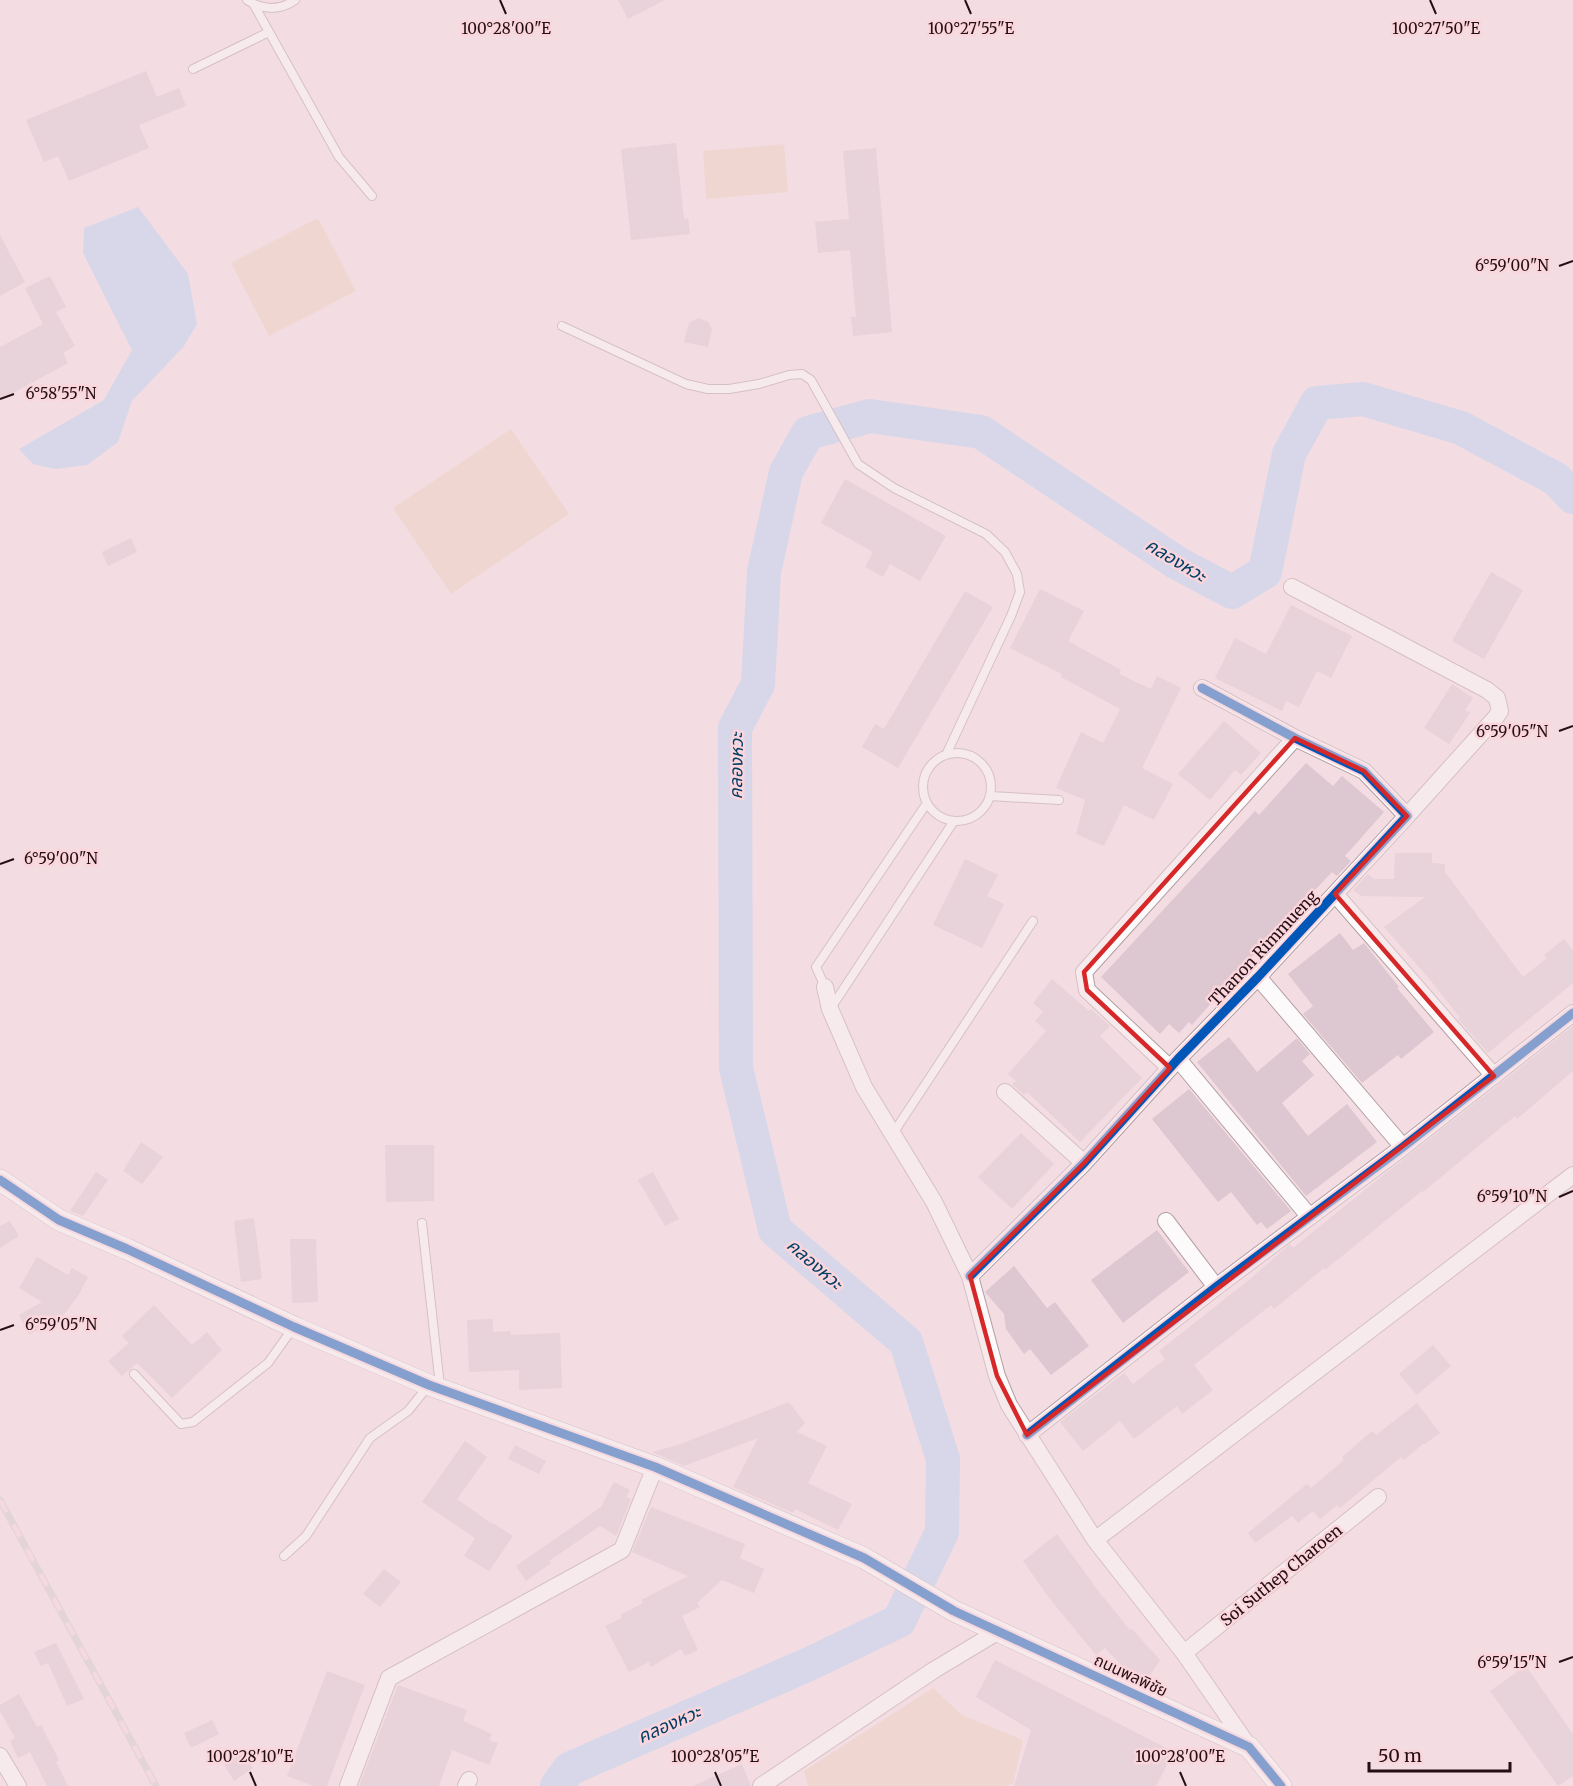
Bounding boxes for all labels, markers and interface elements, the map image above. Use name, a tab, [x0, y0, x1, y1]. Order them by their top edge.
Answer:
text: 100°28'00"E	[461, 19, 551, 38]
text: 100°27'55"E	[928, 19, 1015, 38]
text: 100°27'50"E	[1392, 19, 1480, 38]
text: 6°59'00"N	[1475, 256, 1549, 275]
text: 6°58'55"N	[26, 384, 97, 403]
water label: คลองหวะ	[1141, 533, 1212, 588]
text: 6°59'05"N	[1476, 722, 1548, 741]
water label: คลองหวะ	[724, 730, 748, 800]
text: 6°59'00"N	[24, 849, 98, 868]
street label: Thanon Rimmueng	[1204, 886, 1322, 1010]
text: 6°59'10"N	[1477, 1187, 1548, 1206]
water label: คลองหวะ	[782, 1233, 849, 1296]
text: 6°59'05"N	[25, 1315, 97, 1334]
street label: Soi Suthep Charoen	[1216, 1520, 1346, 1630]
street label: ถนนพลพิชัย	[1091, 1649, 1171, 1701]
text: 6°59'15"N	[1477, 1653, 1547, 1672]
water label: คลองหวะ	[634, 1699, 706, 1748]
scale bar	[1369, 1735, 1510, 1773]
text: 50 m	[1378, 1744, 1422, 1767]
text: 100°28'10"E	[207, 1747, 294, 1766]
text: 100°28'05"E	[671, 1747, 759, 1766]
text: 100°28'00"E	[1135, 1747, 1225, 1766]

